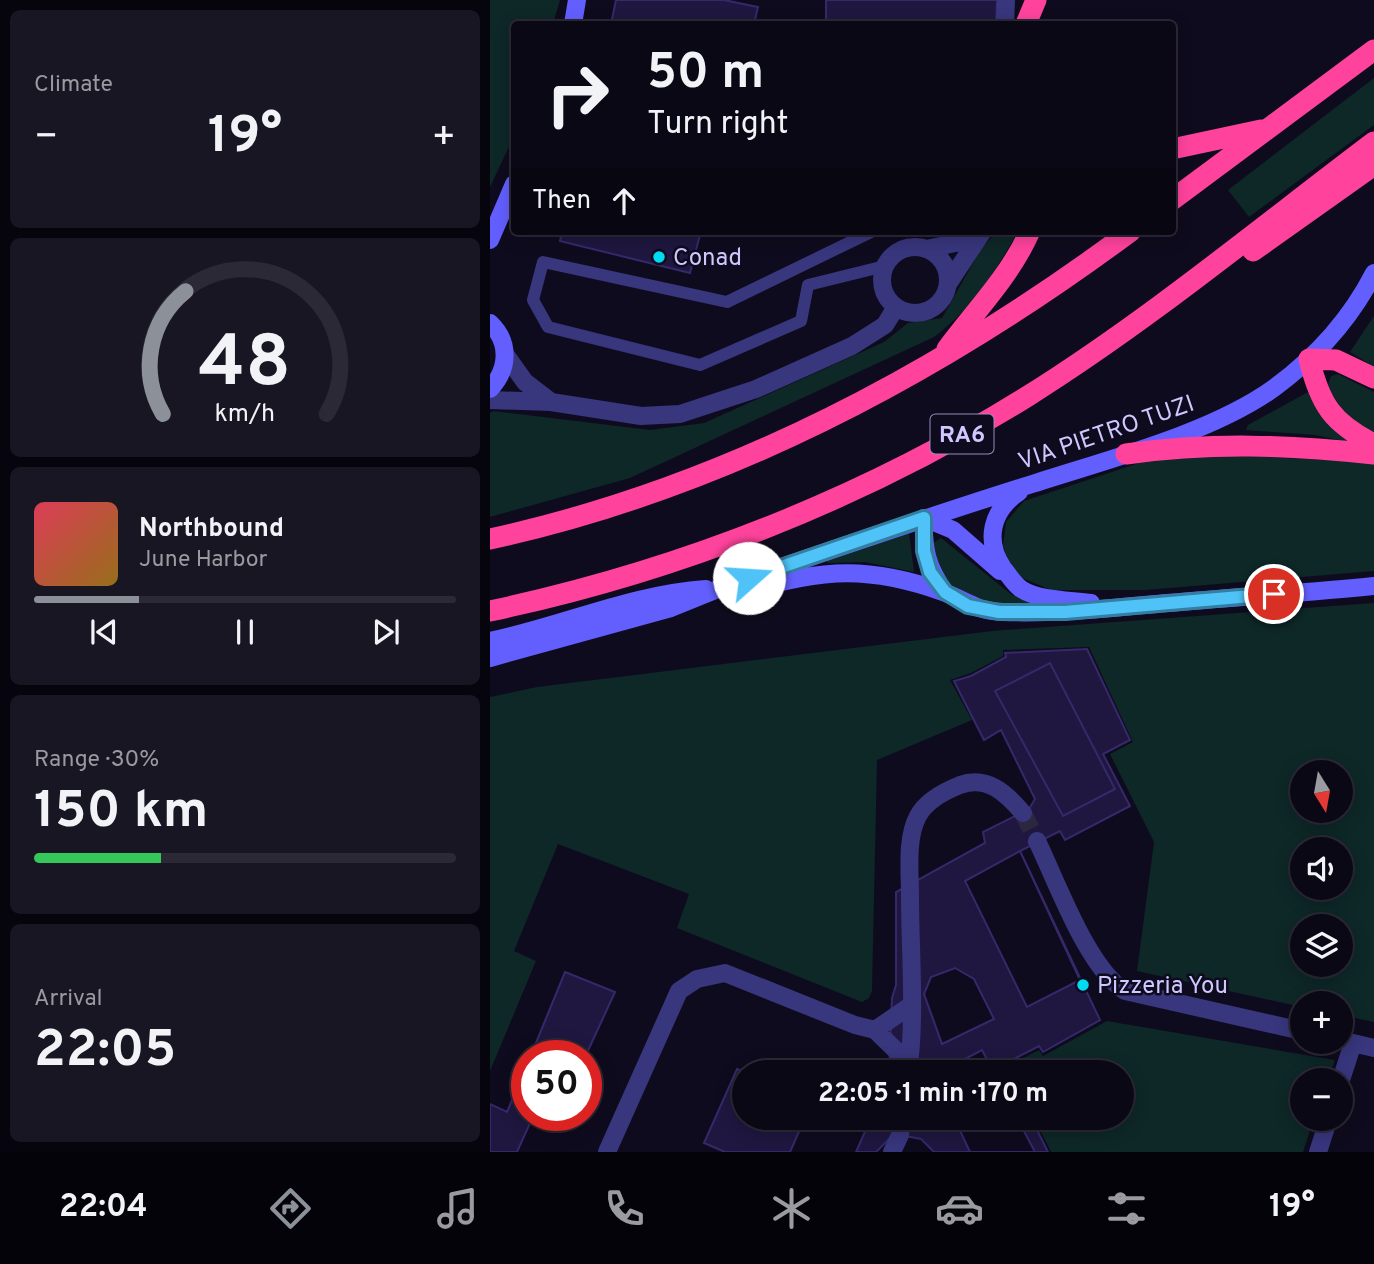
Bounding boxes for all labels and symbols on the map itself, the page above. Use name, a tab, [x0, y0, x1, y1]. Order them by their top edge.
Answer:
place label: Conad	[673, 244, 742, 274]
marker: Conad	[651, 249, 667, 265]
street label: VIA PIETRO TUZI	[1015, 390, 1199, 478]
road number: RA6	[930, 414, 994, 454]
position arrow	[712, 541, 786, 615]
pin	[1244, 564, 1304, 624]
north arrow	[1290, 760, 1353, 822]
place label: Pizzeria You	[1097, 972, 1228, 1002]
marker: Pizzeria You	[1075, 977, 1091, 993]
speed limit sign: 50	[511, 1040, 602, 1131]

